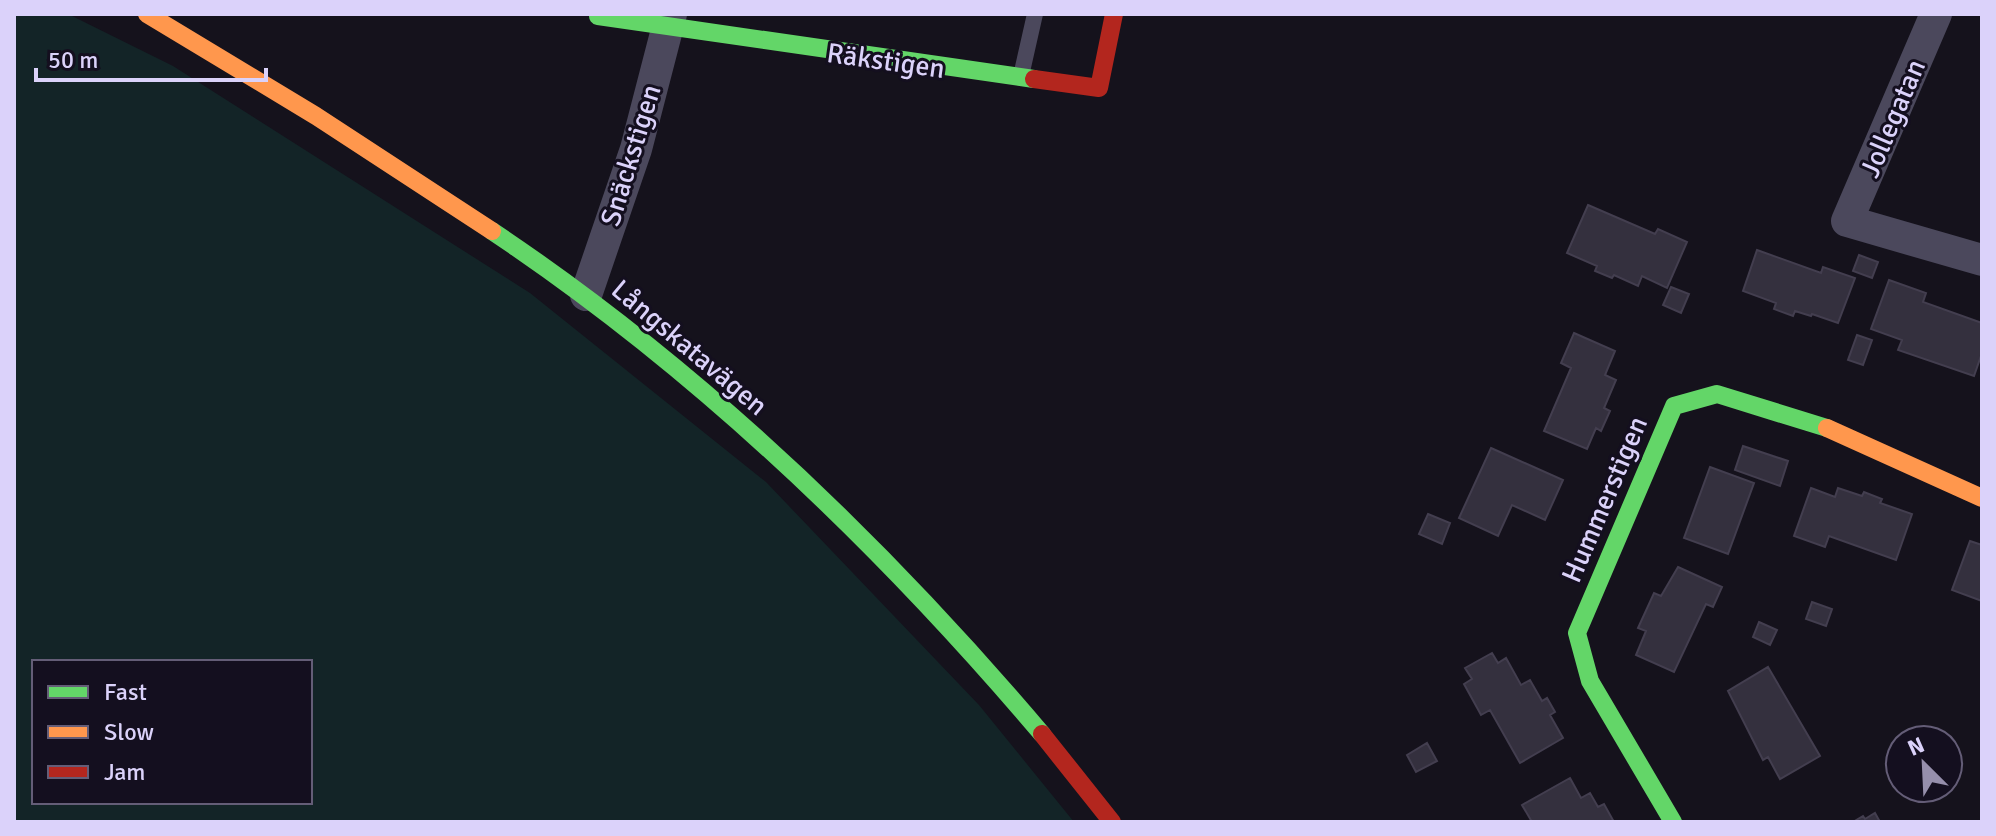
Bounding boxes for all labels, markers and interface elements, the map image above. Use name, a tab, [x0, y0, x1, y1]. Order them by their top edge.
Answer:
scale bar	[36, 32, 266, 82]
street label: Räkstigen	[825, 36, 947, 86]
text: 50 m	[48, 45, 98, 75]
street label: Jollegatan	[1853, 54, 1933, 183]
street label: Snäckstigen	[593, 80, 669, 230]
street label: Långskatavägen	[604, 273, 774, 423]
street label: Hummerstigen	[1555, 411, 1655, 588]
legend	[32, 660, 312, 804]
text: Fast	[104, 677, 147, 707]
text: Slow	[104, 717, 154, 747]
north arrow	[1884, 724, 1964, 804]
text: N	[1904, 731, 1929, 762]
text: Jam	[104, 757, 145, 787]

